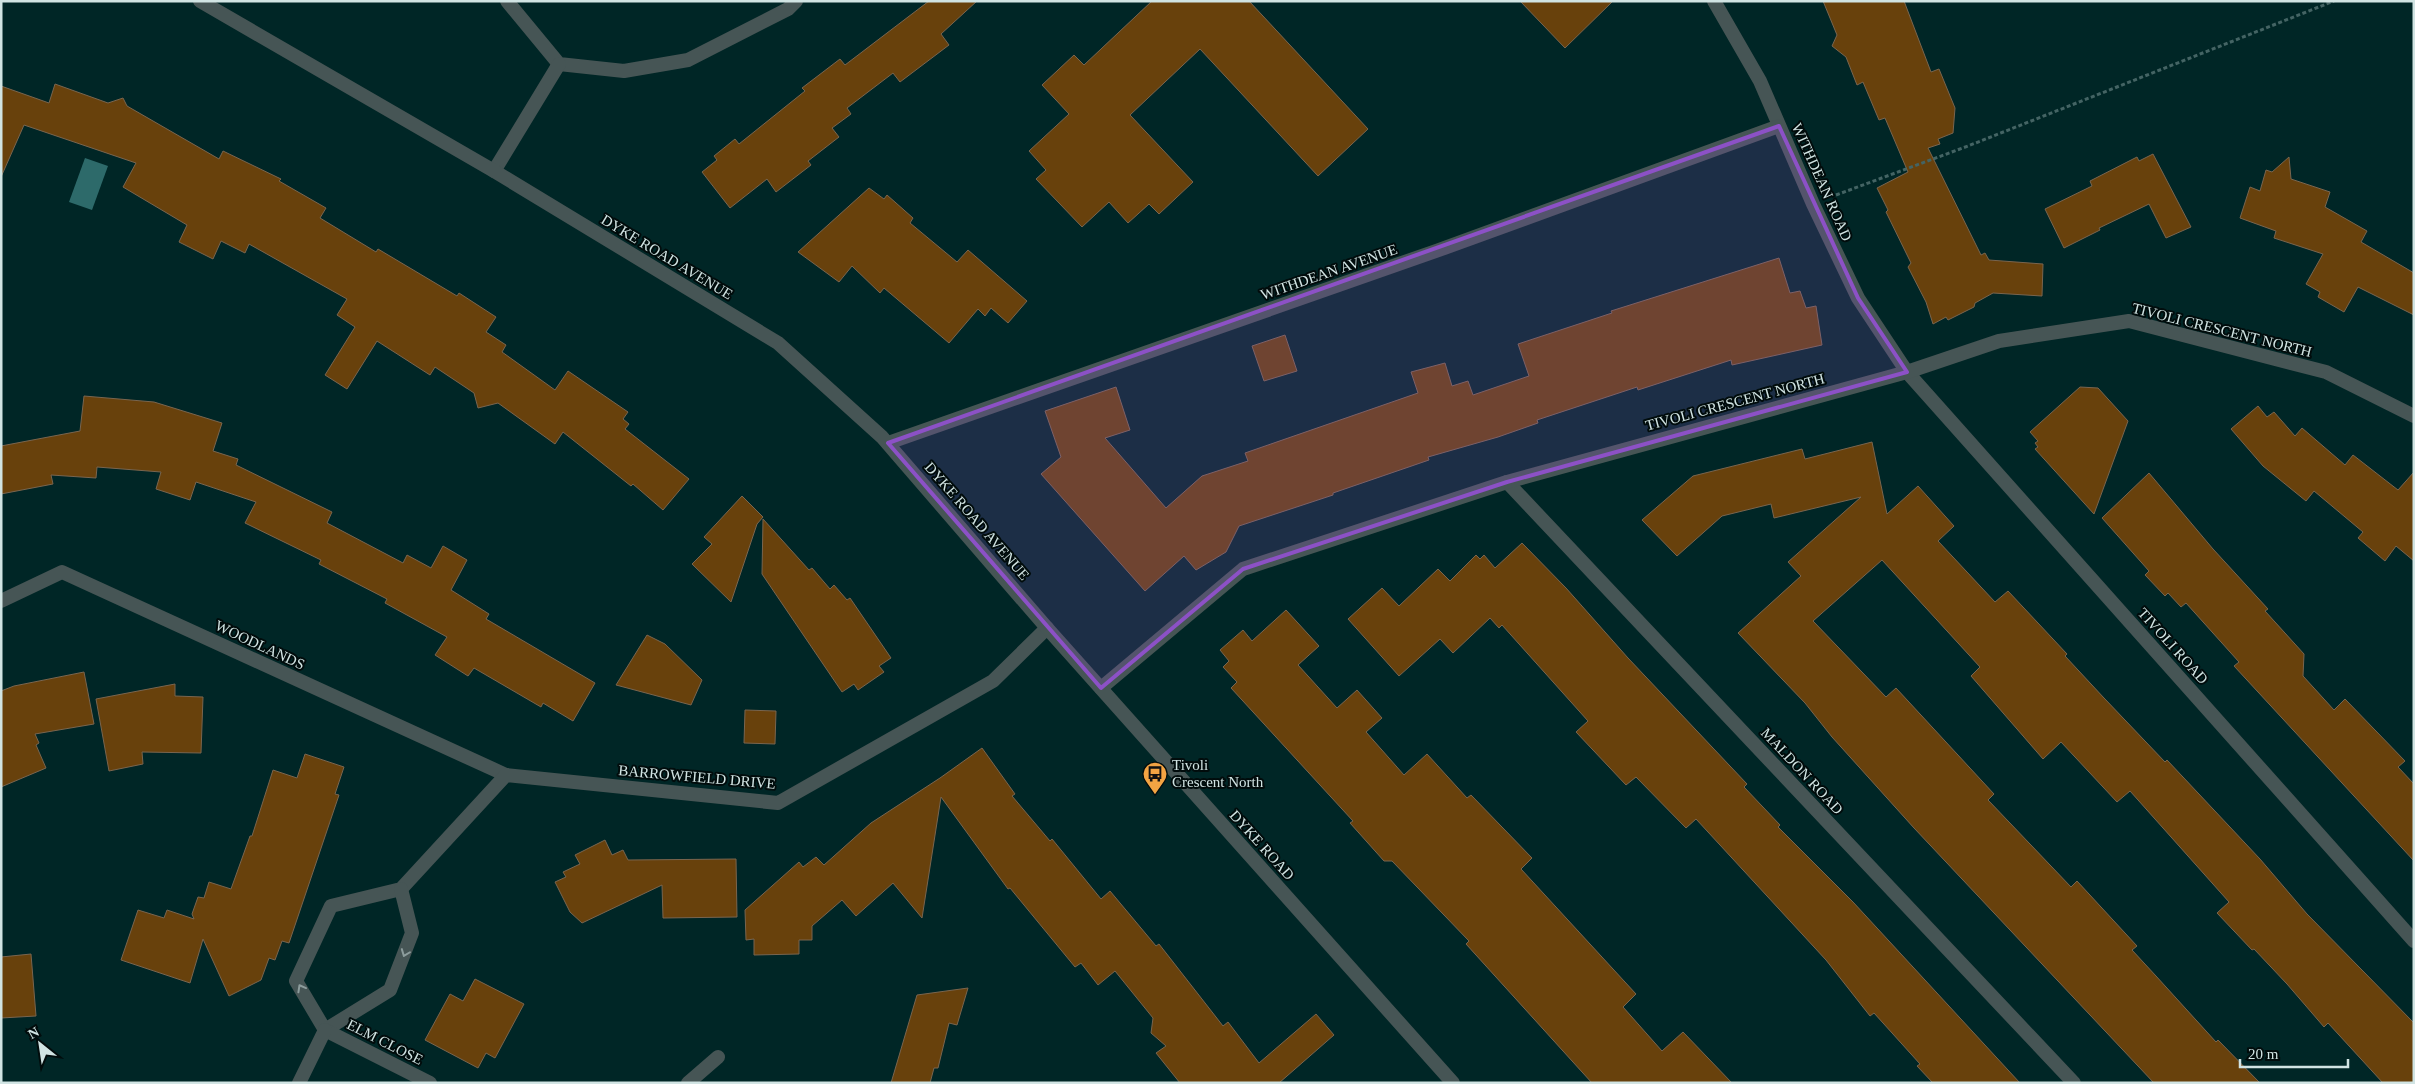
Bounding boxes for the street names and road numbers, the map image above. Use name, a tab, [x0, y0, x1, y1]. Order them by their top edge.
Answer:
street label: WITHDEAN ROAD	[1789, 121, 1855, 243]
street label: DYKE ROAD AVENUE	[598, 211, 736, 303]
street label: WITHDEAN AVENUE	[1259, 241, 1399, 303]
street label: TIVOLI CRESCENT NORTH	[2130, 300, 2314, 360]
street label: TIVOLI CRESCENT NORTH	[1644, 370, 1826, 434]
street label: DYKE ROAD AVENUE	[922, 459, 1032, 583]
street label: TIVOLI ROAD	[2135, 605, 2211, 687]
street label: WOODLANDS	[213, 617, 307, 673]
street label: MALDON ROAD	[1758, 725, 1846, 818]
street label: BARROWFIELD DRIVE	[618, 762, 776, 792]
street label: DYKE ROAD	[1227, 807, 1297, 883]
street label: ELM CLOSE	[344, 1016, 426, 1068]

